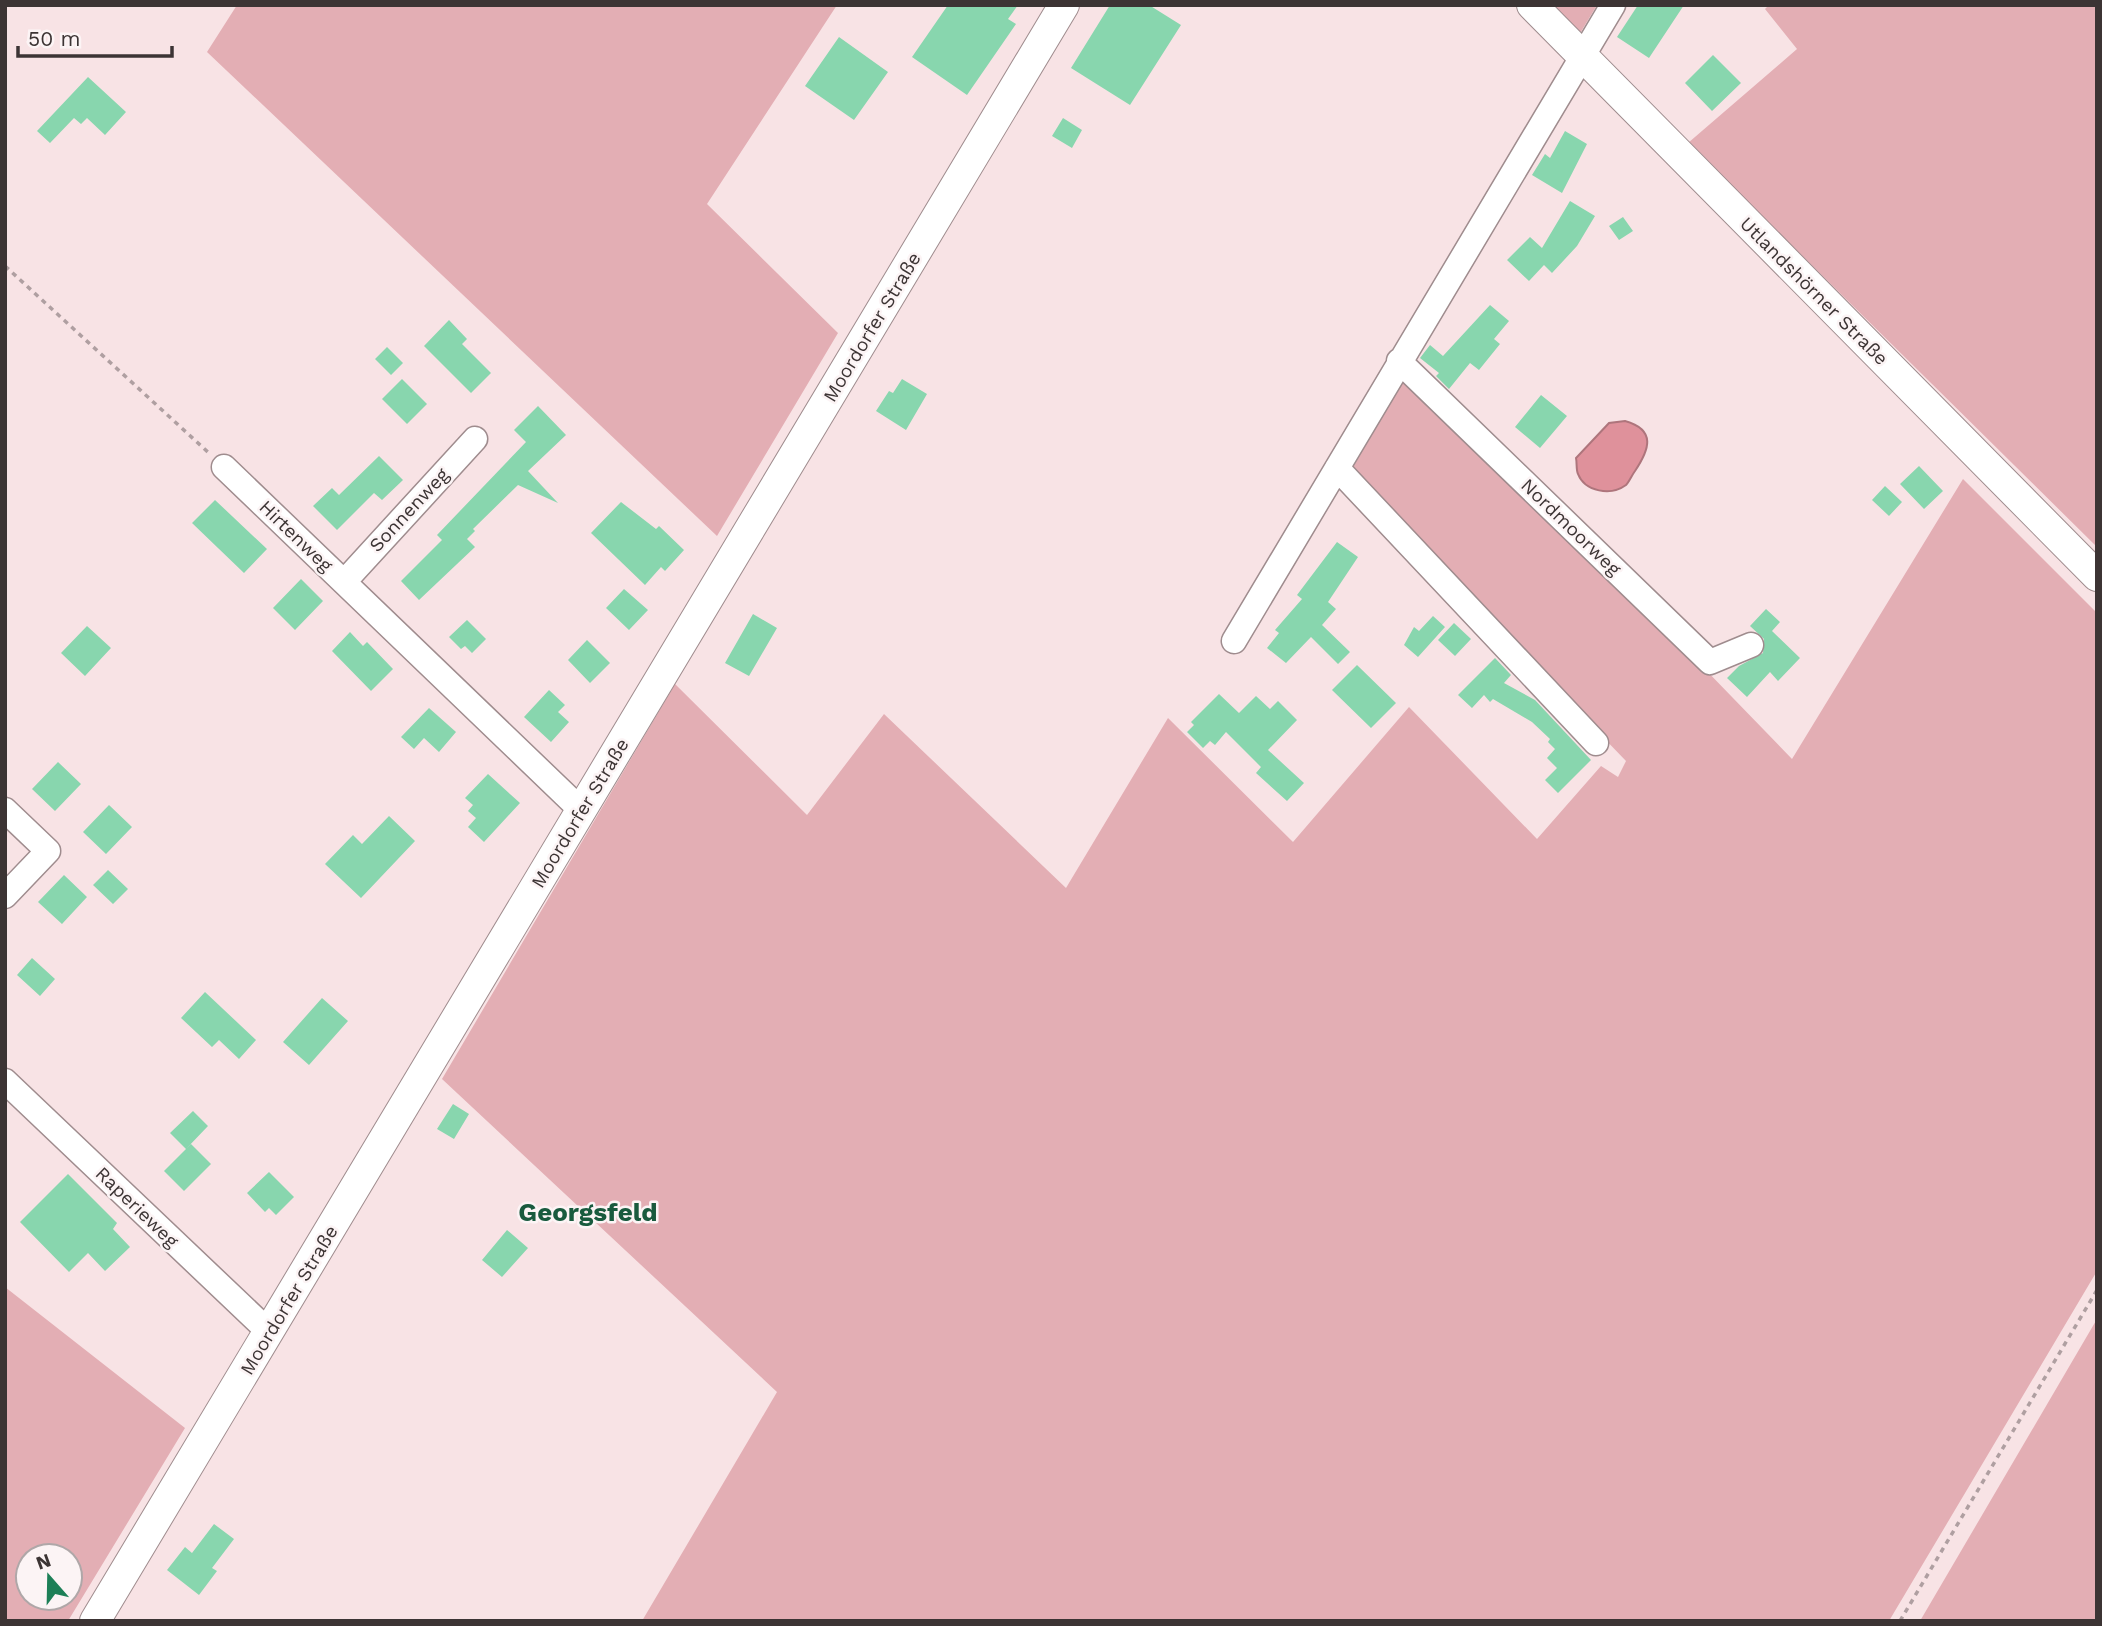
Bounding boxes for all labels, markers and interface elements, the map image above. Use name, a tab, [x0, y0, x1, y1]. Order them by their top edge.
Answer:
scale bar	[18, 14, 172, 58]
text: 50 m	[28, 26, 80, 51]
street label: Utlandshörner Straße	[1735, 212, 1893, 370]
street label: Moordorfer Straße	[818, 248, 926, 406]
street label: Sonnenweg	[364, 463, 454, 557]
street label: Nordmoorweg	[1516, 474, 1626, 581]
street label: Hirtenweg	[254, 495, 338, 577]
street label: Moordorfer Straße	[526, 734, 634, 892]
street label: Raperieweg	[91, 1162, 184, 1253]
district label: Georgsfeld	[518, 1197, 658, 1227]
street label: Moordorfer Straße	[235, 1221, 343, 1379]
north arrow	[14, 1542, 84, 1612]
text: N	[33, 1548, 54, 1575]

